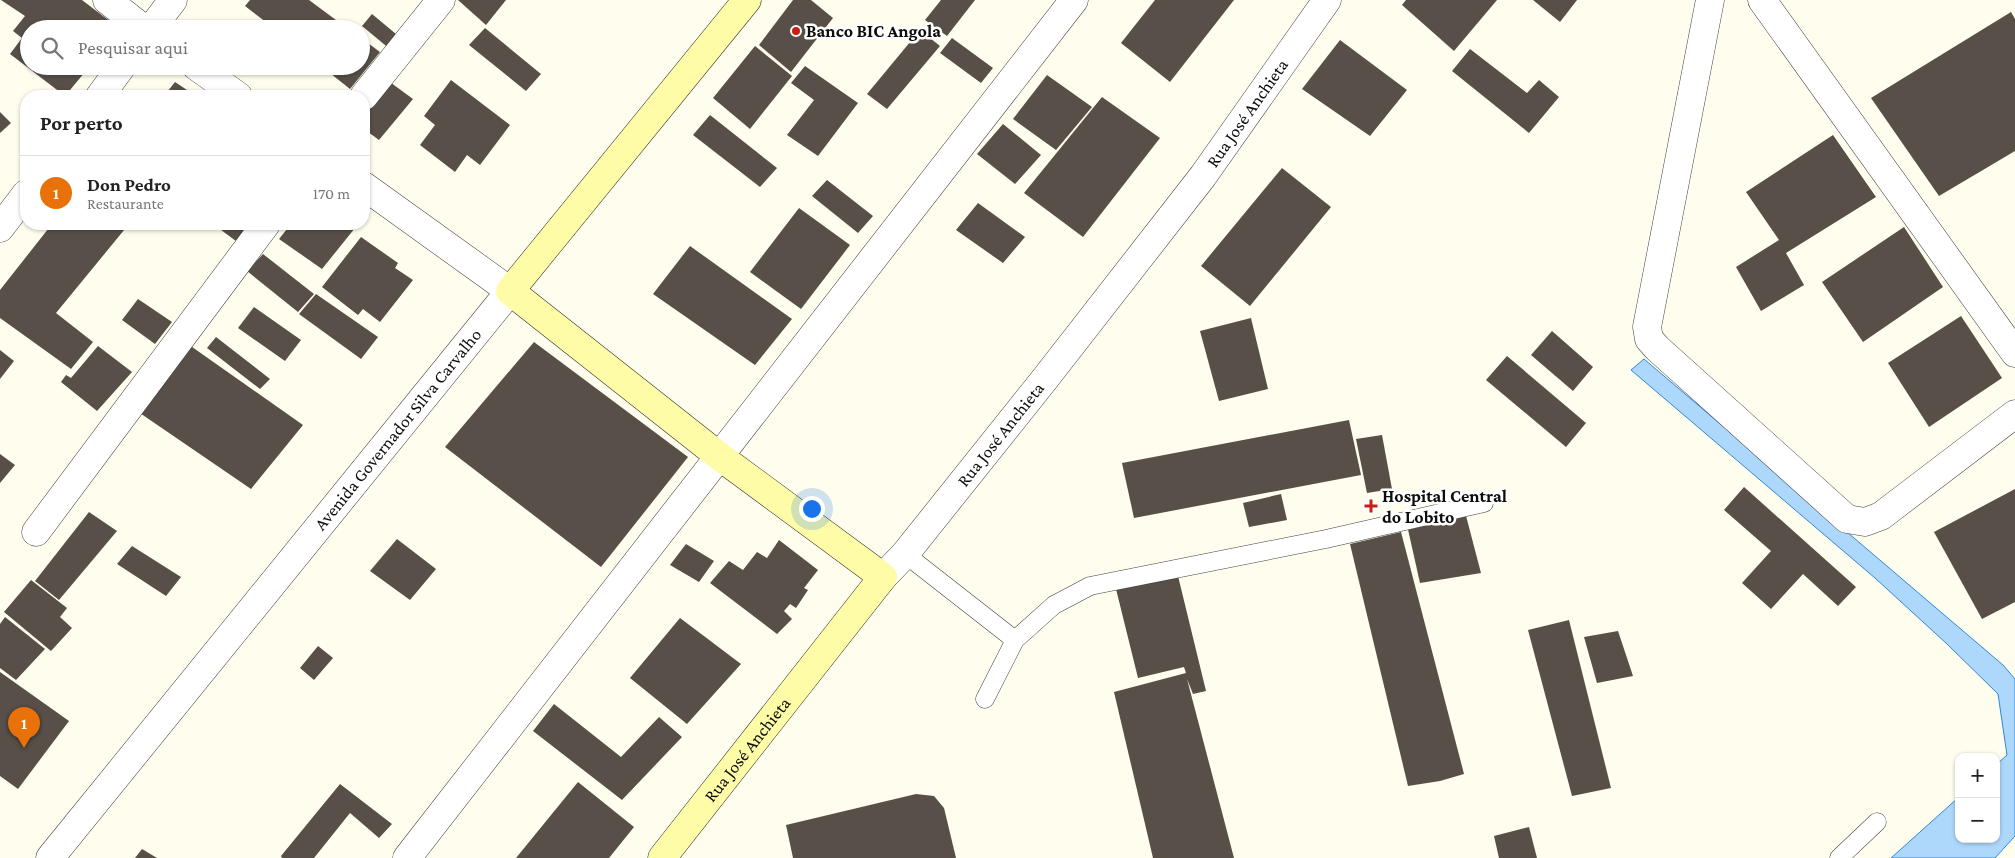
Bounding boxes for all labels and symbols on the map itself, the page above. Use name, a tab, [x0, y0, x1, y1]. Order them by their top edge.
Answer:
place label: Banco BIC Angola	[806, 21, 941, 41]
marker: Banco BIC Angola	[790, 25, 802, 37]
street label: Rua José Anchieta	[1202, 55, 1292, 171]
street label: Avenida Governador Silva Carvalho	[310, 325, 485, 534]
street label: Rua José Anchieta	[953, 378, 1048, 490]
place label: Hospital Central do Lobito	[1382, 486, 1507, 527]
your location	[799, 496, 825, 522]
marker: Hospital Central do Lobito	[1364, 499, 1378, 513]
street label: Rua José Anchieta	[700, 693, 795, 806]
pin: 1	[8, 707, 40, 748]

